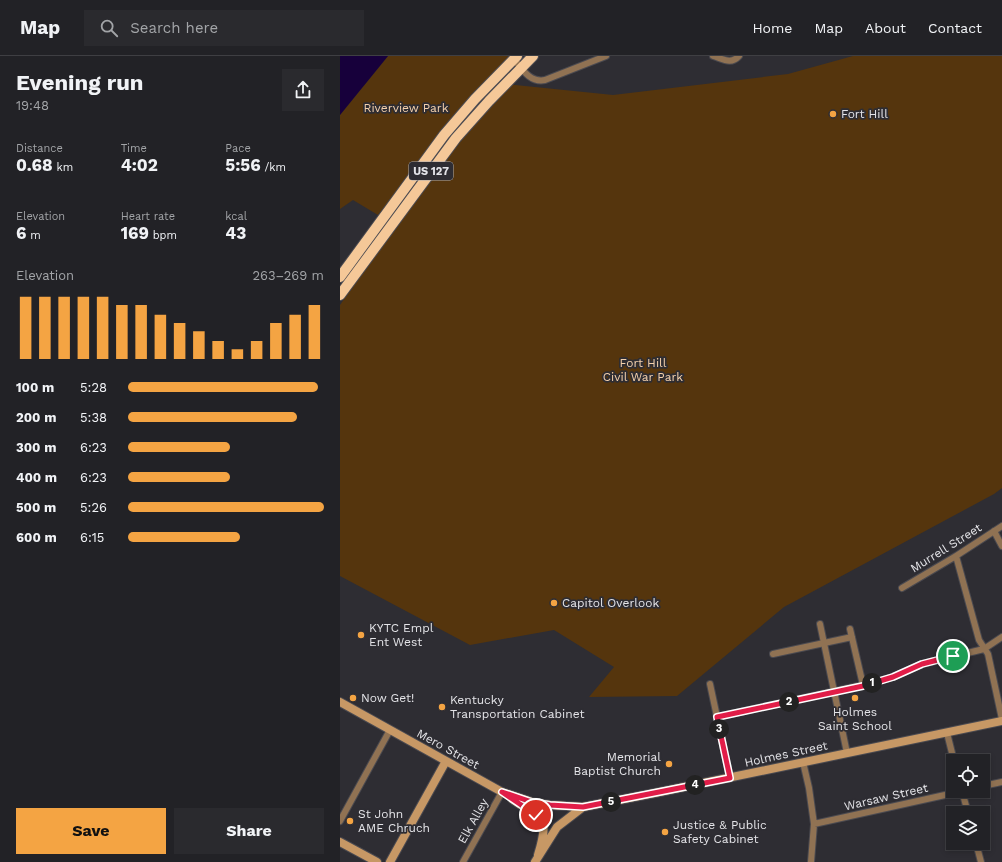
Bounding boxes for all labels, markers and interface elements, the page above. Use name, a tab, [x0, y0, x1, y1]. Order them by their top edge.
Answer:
search box	[84, 10, 364, 46]
text: Map	[20, 16, 60, 39]
icon: search	[98, 17, 120, 39]
text: Search here	[130, 19, 218, 37]
text: Home	[752, 20, 792, 36]
text: Map	[814, 20, 843, 36]
text: About	[865, 20, 906, 36]
text: Contact	[928, 20, 982, 36]
button: share	[282, 69, 324, 111]
text: Evening run	[16, 70, 144, 95]
text: 19:48	[16, 98, 49, 113]
park label: Riverview Park	[363, 101, 449, 115]
place label: Fort Hill	[841, 107, 888, 121]
marker: Fort Hill	[828, 109, 838, 119]
text: Distance	[16, 142, 63, 155]
text: Time	[121, 142, 147, 155]
text: Pace	[225, 142, 251, 155]
text: 0.68	[16, 155, 53, 175]
text: 4:02	[121, 155, 158, 175]
text: 5:56	[225, 155, 261, 175]
text: km	[53, 161, 73, 174]
text: /km	[261, 161, 286, 174]
road number: US 127	[409, 162, 453, 180]
text: Elevation	[16, 210, 65, 223]
text: Heart rate	[121, 210, 175, 223]
text: kcal	[225, 210, 247, 223]
text: 6	[16, 223, 26, 243]
text: 169	[121, 223, 149, 243]
text: 43	[225, 223, 246, 243]
text: m	[26, 229, 41, 242]
text: bpm	[149, 229, 177, 242]
text: Elevation	[16, 268, 74, 283]
text: 263–269 m	[252, 268, 324, 283]
park label: Fort Hill Civil War Park	[603, 356, 683, 384]
text: 100 m	[16, 380, 54, 395]
text: 5:28	[80, 380, 107, 395]
text: 200 m	[16, 410, 56, 425]
text: 5:38	[80, 410, 107, 425]
text: 300 m	[16, 440, 56, 455]
text: 6:23	[80, 440, 107, 455]
text: 400 m	[16, 470, 57, 485]
text: 6:23	[80, 470, 107, 485]
text: 500 m	[16, 500, 56, 515]
text: 5:26	[80, 500, 107, 515]
street label: Murrell Street	[908, 521, 984, 575]
text: 600 m	[16, 530, 57, 545]
text: 6:15	[80, 530, 104, 545]
place label: Capitol Overlook	[562, 596, 659, 610]
marker: Capitol Overlook	[549, 598, 559, 608]
place label: KYTC Empl Ent West	[369, 621, 434, 649]
marker: KYTC Empl Ent West	[356, 630, 366, 640]
pin	[936, 639, 970, 673]
icon: arrive	[942, 645, 964, 667]
pin: 1	[862, 673, 882, 693]
text: 1	[870, 676, 874, 689]
place label: Now Get!	[361, 691, 414, 705]
pin: 2	[779, 692, 799, 712]
marker: Now Get!	[348, 693, 358, 703]
place label: Kentucky Transportation Cabinet	[450, 693, 584, 721]
marker: Holmes Saint School	[850, 693, 860, 703]
text: 2	[786, 695, 792, 708]
marker: Kentucky Transportation Cabinet	[437, 702, 447, 712]
place label: Holmes Saint School	[818, 705, 892, 733]
pin: 3	[709, 719, 729, 739]
text: 3	[716, 722, 722, 735]
street label: Mero Street	[414, 726, 482, 772]
street label: Holmes Street	[743, 738, 829, 770]
place label: Memorial Baptist Church	[573, 750, 661, 778]
map controls	[946, 754, 990, 850]
button: locate	[946, 754, 990, 798]
marker: Memorial Baptist Church	[664, 759, 674, 769]
pin: 4	[685, 775, 705, 795]
text: 4	[691, 778, 699, 791]
street label: Warsaw Street	[843, 781, 929, 813]
pin: 5	[601, 792, 621, 812]
street label: Elk Alley	[455, 795, 492, 846]
text: 5	[608, 795, 614, 808]
pin	[519, 798, 553, 832]
icon: check	[525, 804, 547, 826]
button: layers	[946, 806, 990, 850]
place label: St John AME Chruch	[358, 807, 430, 835]
button: Save	[16, 808, 166, 854]
button: Share	[174, 808, 324, 854]
marker: St John AME Chruch	[345, 816, 355, 826]
place label: Justice & Public Safety Cabinet	[673, 818, 767, 846]
marker: Justice & Public Safety Cabinet	[660, 827, 670, 837]

